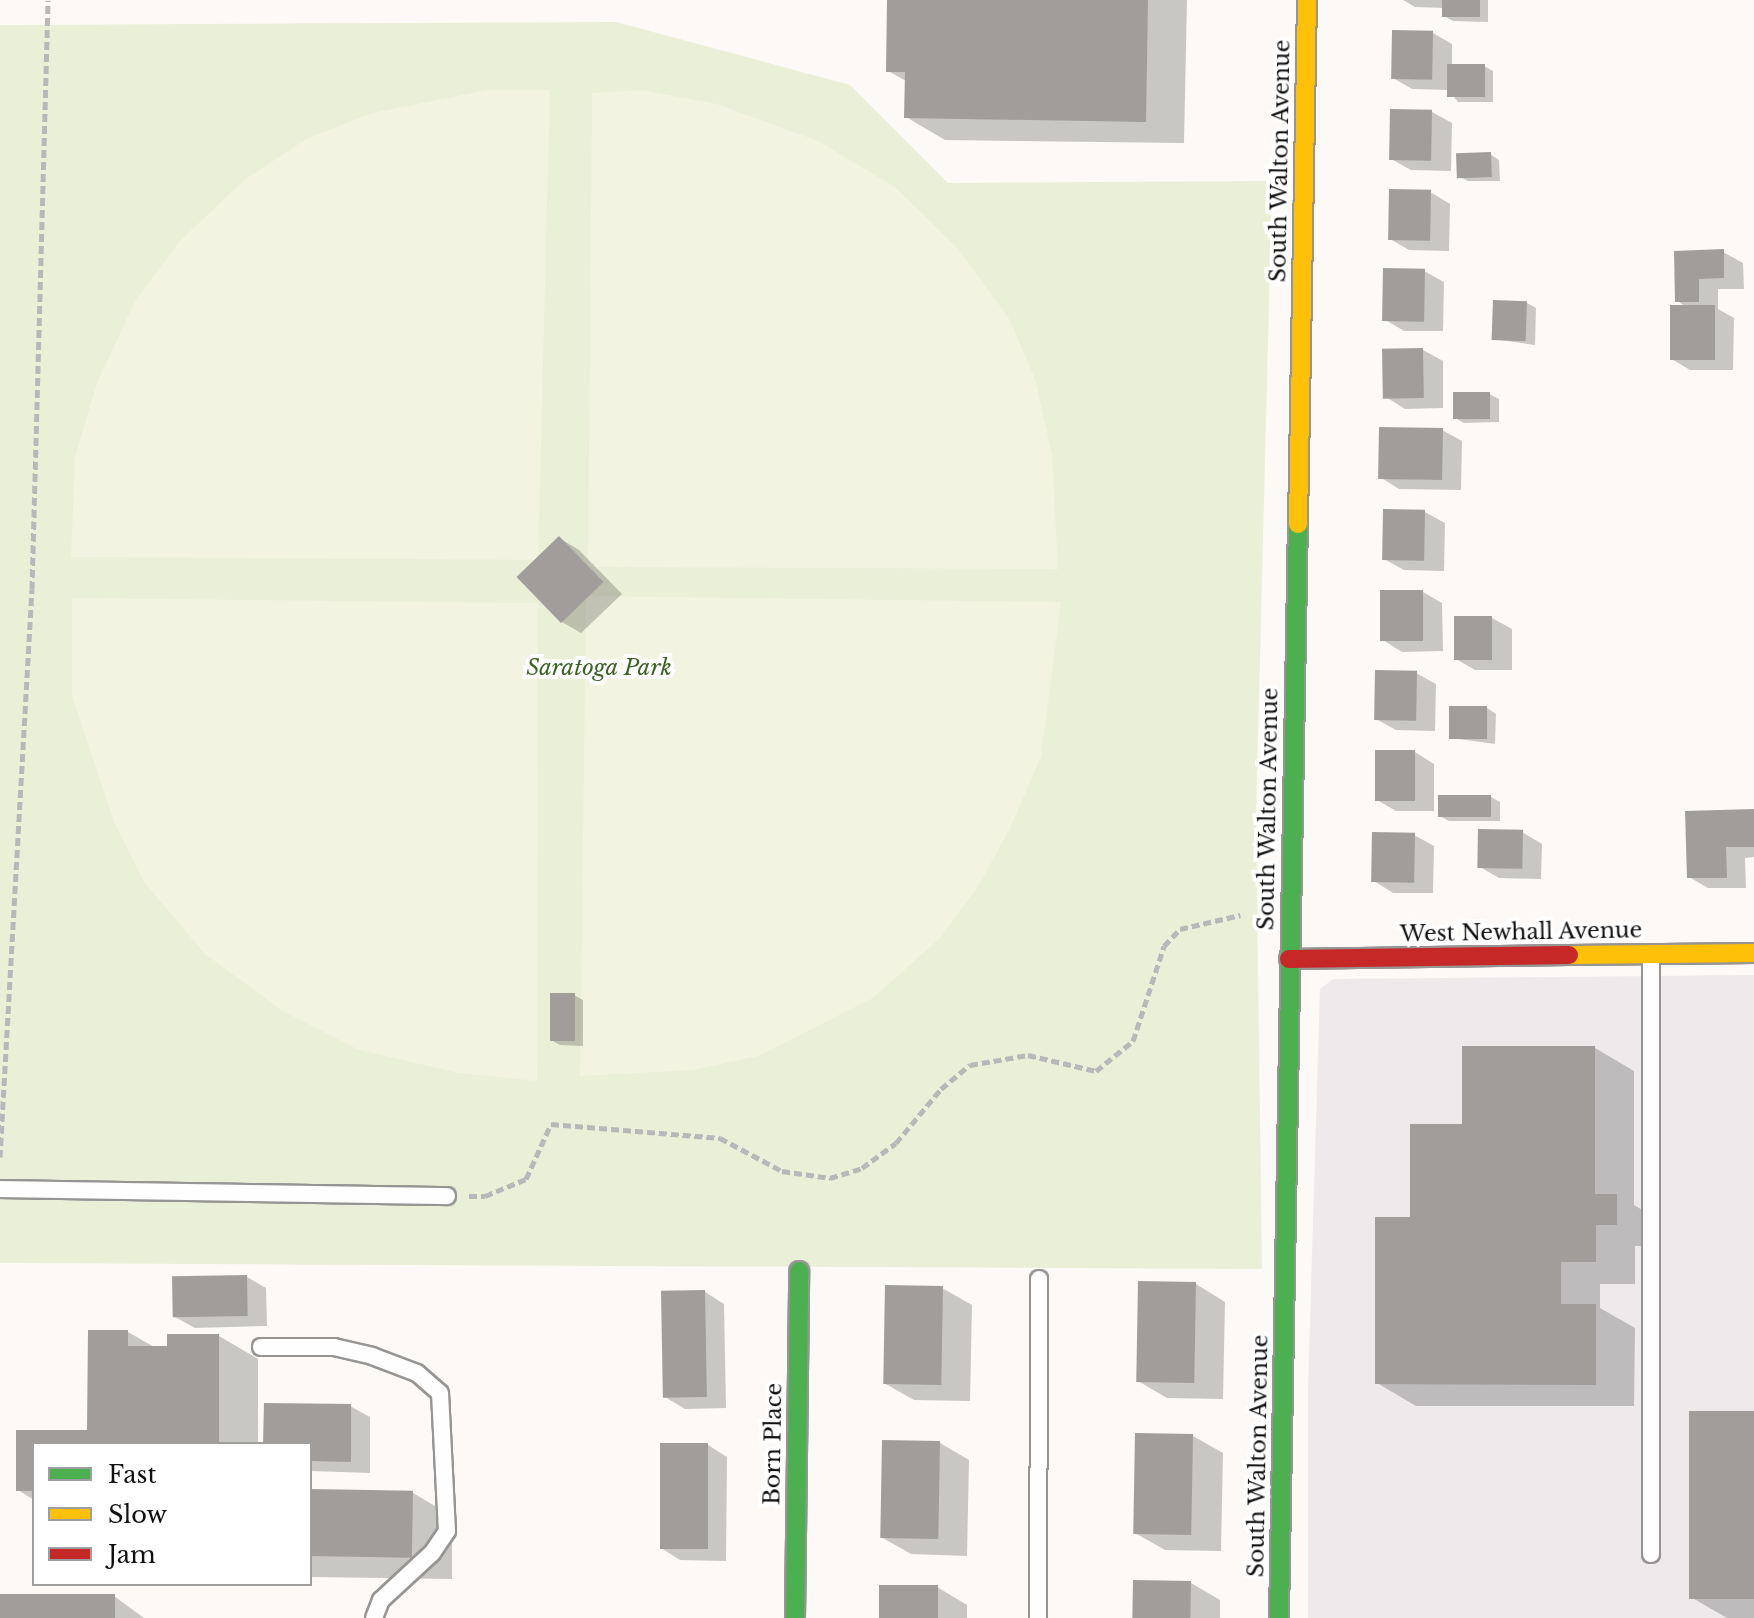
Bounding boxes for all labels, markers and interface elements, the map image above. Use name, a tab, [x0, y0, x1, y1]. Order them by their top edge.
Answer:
street label: South Walton Avenue	[1265, 39, 1295, 283]
park label: Saratoga Park	[526, 655, 672, 681]
street label: South Walton Avenue	[1253, 687, 1283, 931]
street label: West Newhall Avenue	[1399, 917, 1643, 947]
street label: South Walton Avenue	[1243, 1334, 1273, 1578]
street label: Born Place	[759, 1383, 787, 1505]
legend	[32, 1442, 312, 1586]
text: Fast	[108, 1460, 156, 1489]
text: Slow	[108, 1500, 167, 1529]
text: Jam	[108, 1540, 156, 1569]

